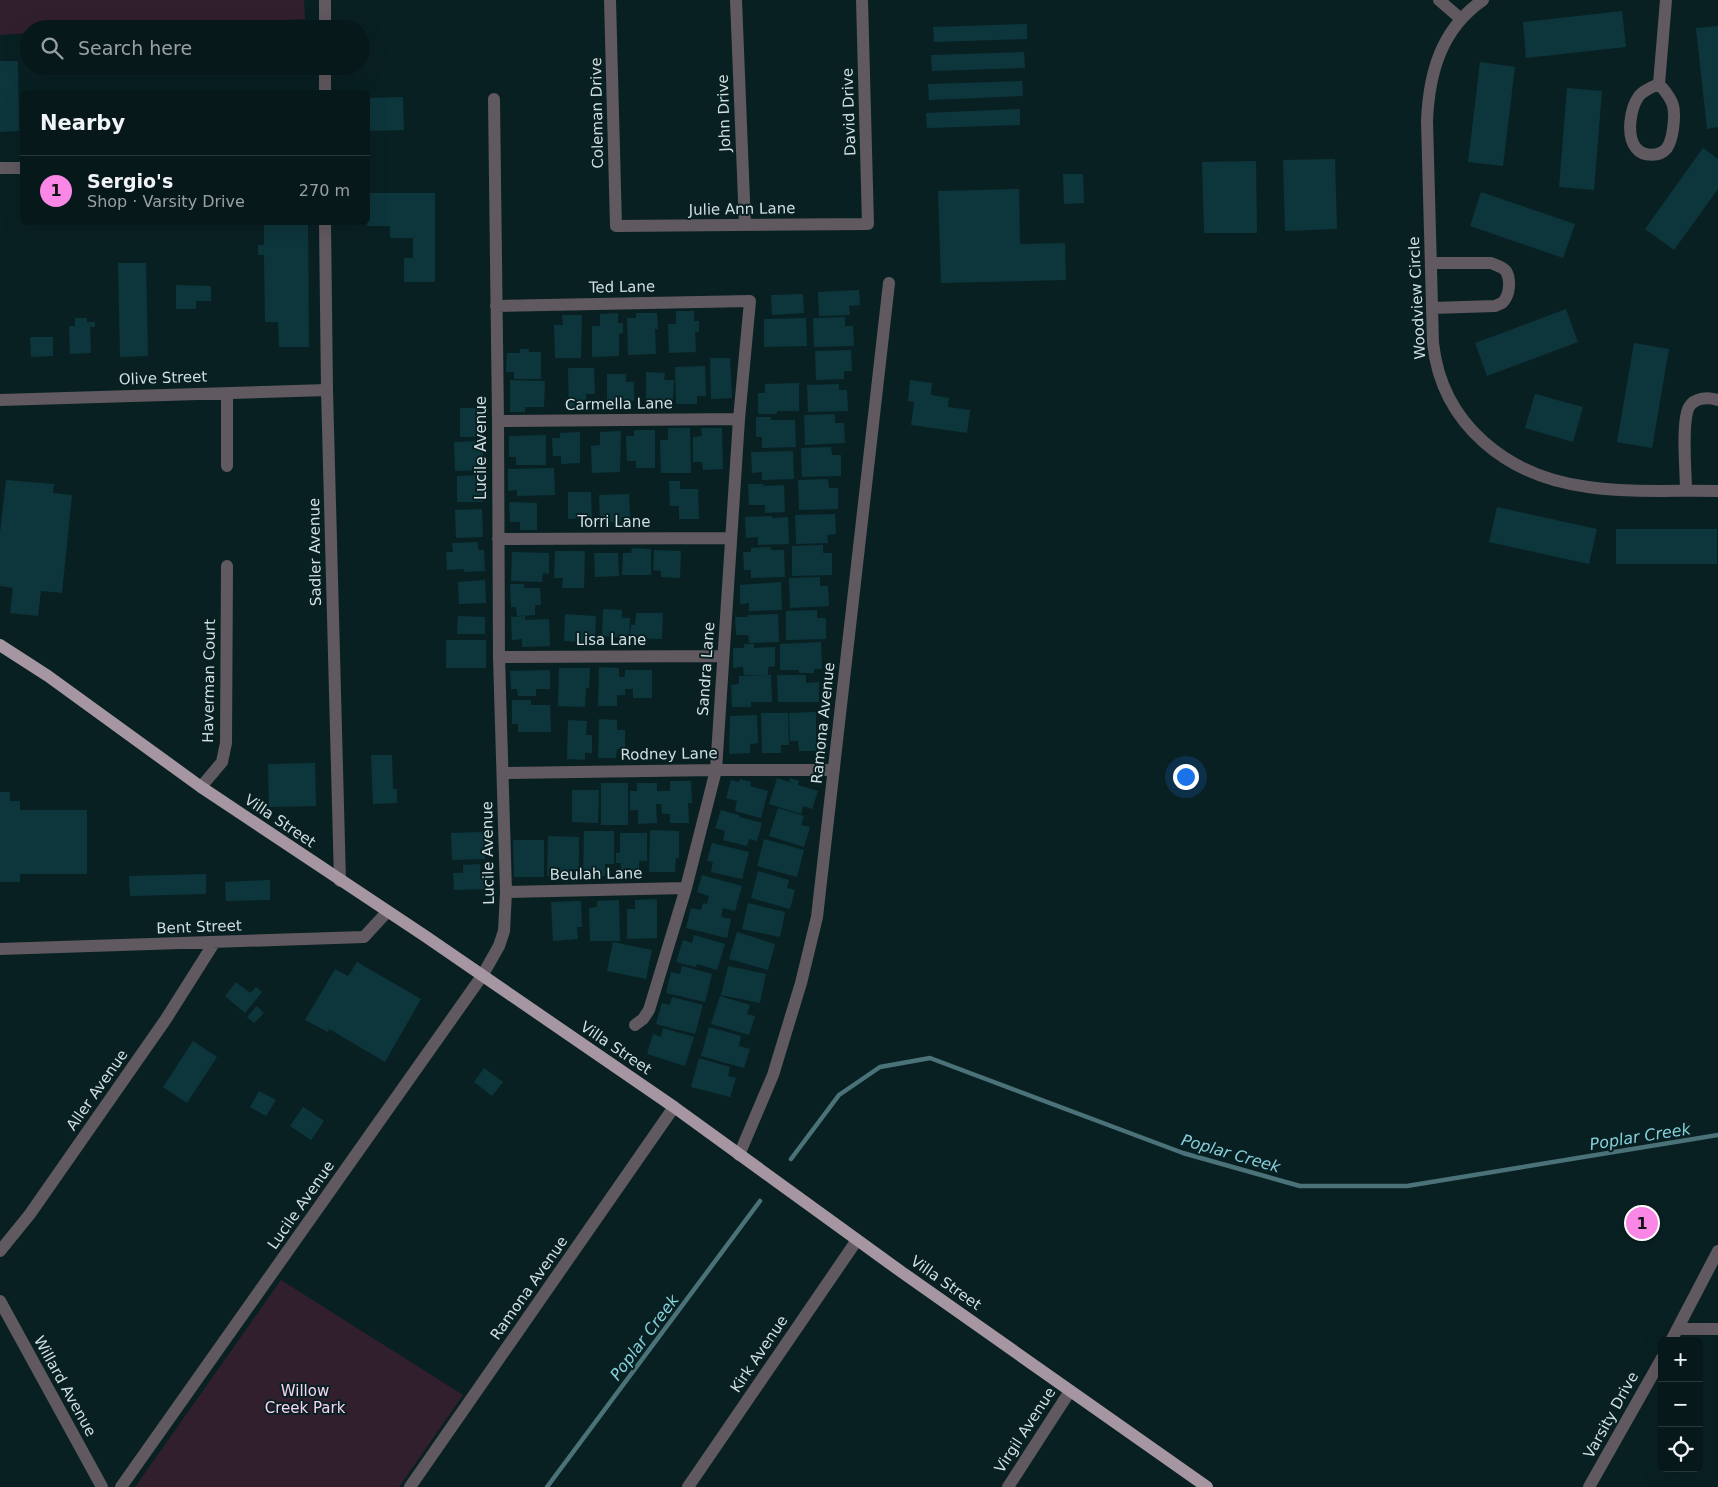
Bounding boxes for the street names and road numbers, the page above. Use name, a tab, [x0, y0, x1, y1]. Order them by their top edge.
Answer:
street label: Coleman Drive	[587, 57, 607, 169]
street label: David Drive	[838, 68, 860, 156]
street label: John Drive	[714, 74, 734, 153]
street label: Julie Ann Lane	[688, 199, 795, 219]
street label: Woodview Circle	[1405, 236, 1429, 360]
street label: Ted Lane	[588, 277, 655, 297]
street label: Olive Street	[118, 367, 208, 389]
street label: Carmella Lane	[565, 394, 673, 414]
street label: Lucile Avenue	[472, 396, 490, 500]
street label: Sadler Avenue	[305, 498, 325, 606]
street label: Torri Lane	[576, 513, 651, 531]
street label: Haverman Court	[199, 619, 219, 743]
street label: Sandra Lane	[694, 621, 718, 717]
street label: Lisa Lane	[576, 631, 646, 649]
street label: Ramona Avenue	[808, 661, 838, 785]
street label: Rodney Lane	[620, 744, 718, 764]
street label: Villa Street	[241, 791, 319, 851]
street label: Lucile Avenue	[478, 801, 498, 905]
street label: Beulah Lane	[549, 864, 643, 884]
street label: Bent Street	[156, 917, 242, 937]
street label: Villa Street	[577, 1018, 655, 1078]
street label: Aller Avenue	[63, 1046, 131, 1134]
street label: Lucile Avenue	[264, 1157, 338, 1253]
street label: Ramona Avenue	[487, 1233, 571, 1343]
street label: Villa Street	[907, 1252, 985, 1314]
street label: Kirk Avenue	[727, 1312, 791, 1396]
street label: Willard Avenue	[30, 1333, 100, 1439]
street label: Varsity Drive	[1580, 1369, 1642, 1461]
street label: Virgil Avenue	[991, 1384, 1059, 1476]

